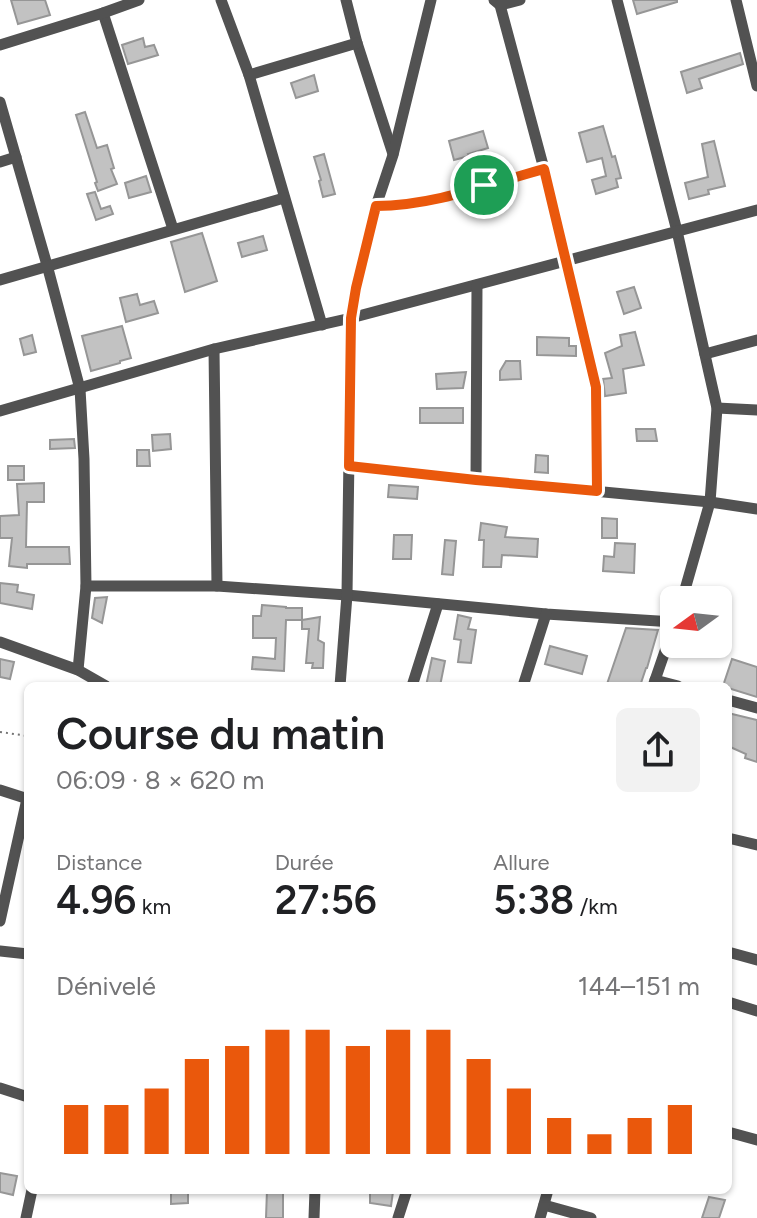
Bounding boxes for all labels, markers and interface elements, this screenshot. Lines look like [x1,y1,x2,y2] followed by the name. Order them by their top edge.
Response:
[450,151,518,219] pin
[462,163,506,207] icon: arrive
[660,586,732,658] north arrow
[660,586,732,658] map controls
[56,707,385,760] text: Course du matin
[616,708,700,792] button: share
[56,764,264,796] text: 06:09 · 8 × 620 m
[56,849,142,876] text: Distance
[275,849,334,876] text: Durée
[493,849,550,876] text: Allure
[56,876,136,924] text: 4.96
[275,876,377,924] text: 27:56
[493,876,574,924] text: 5:38
[136,893,171,920] text: km
[574,893,618,920] text: /km
[56,970,156,1002] text: Dénivelé
[578,970,700,1002] text: 144–151 m

